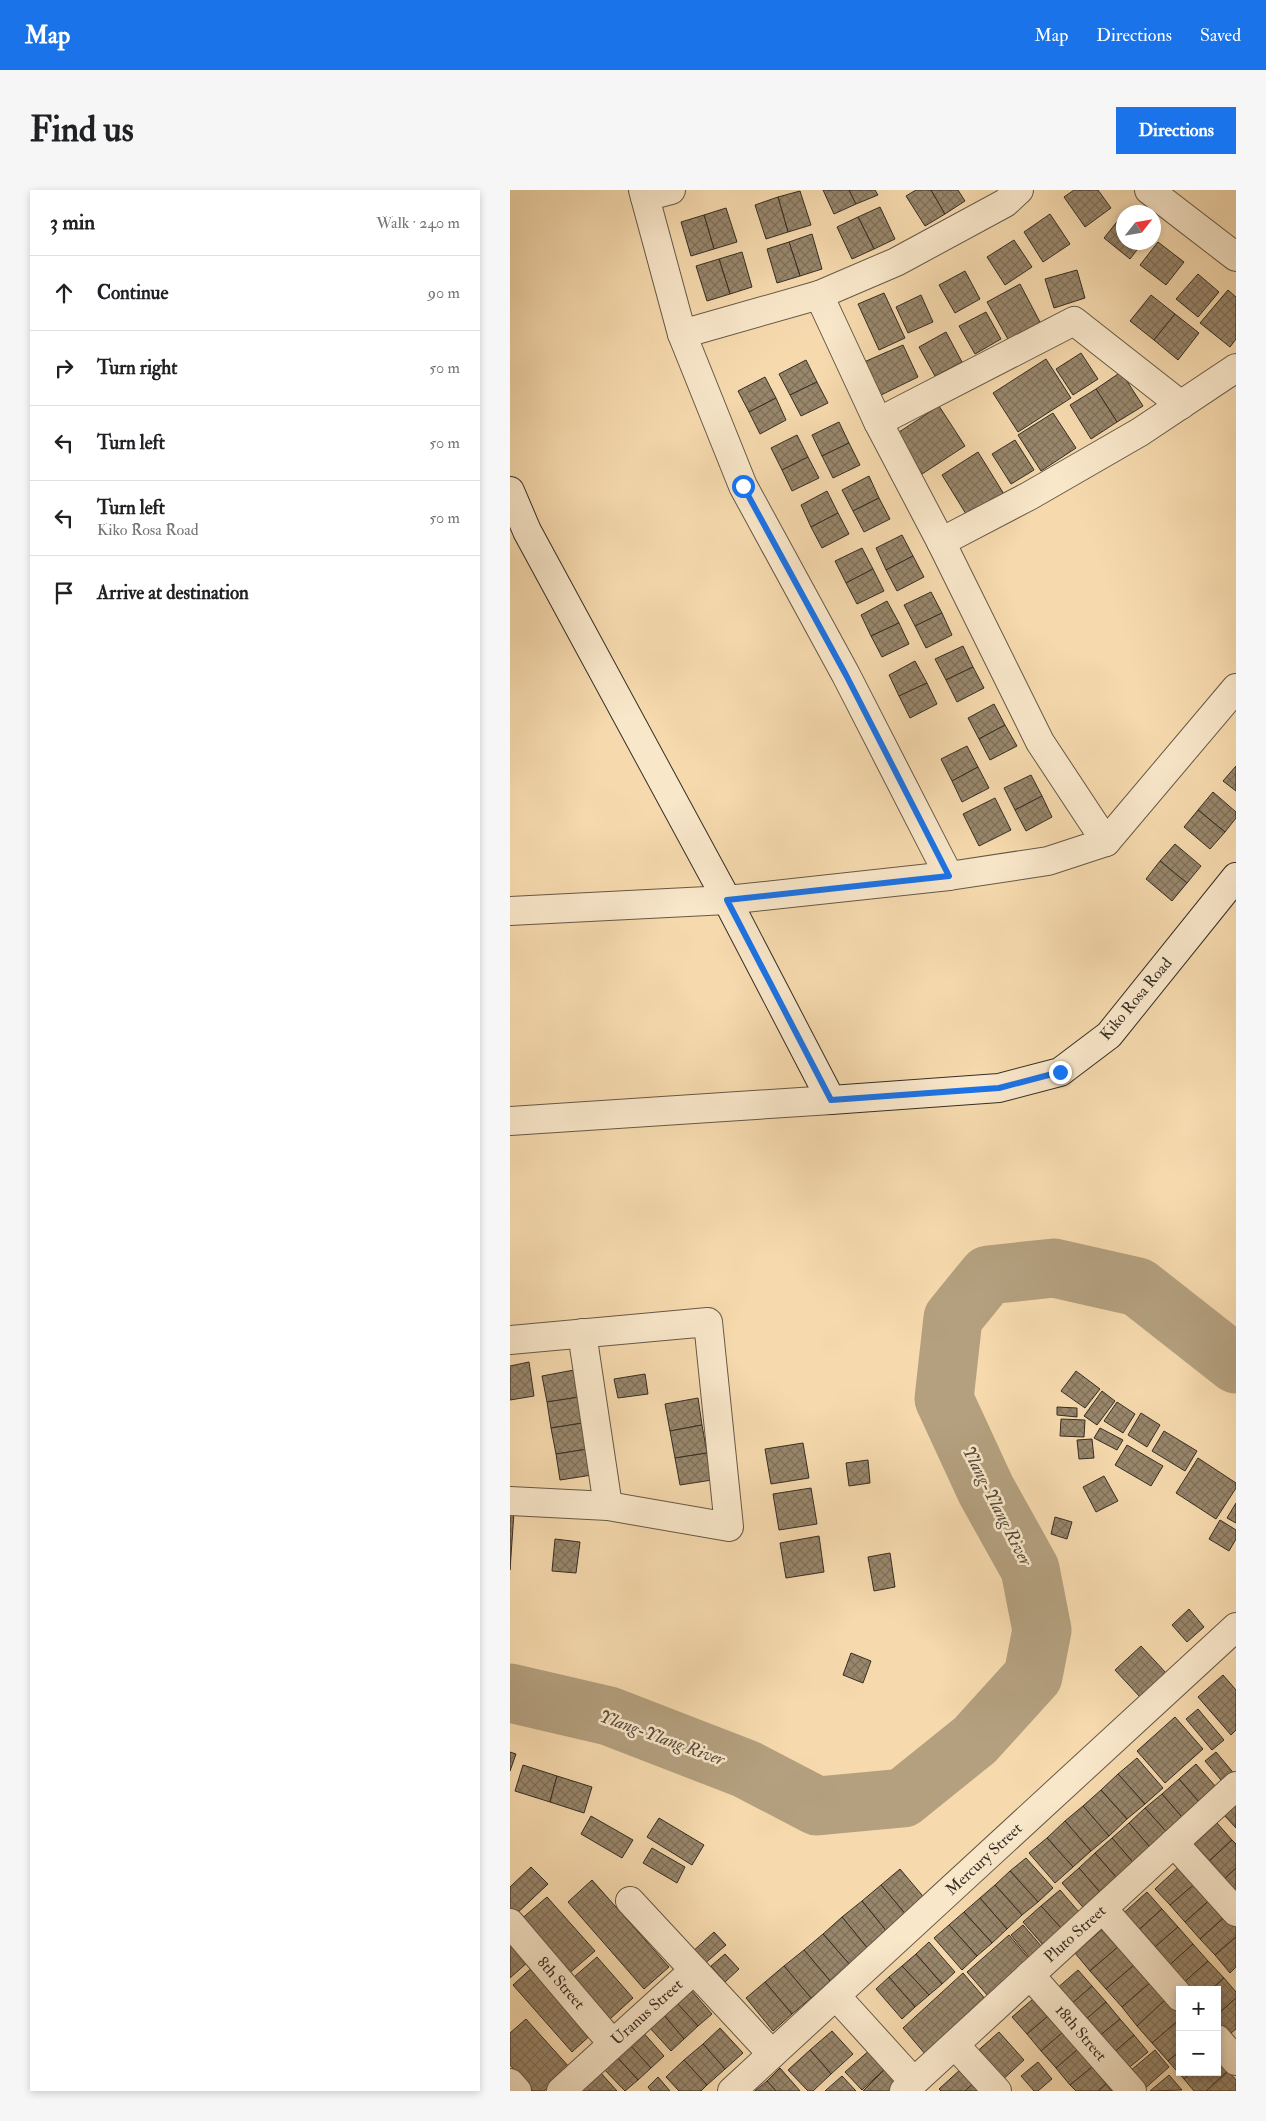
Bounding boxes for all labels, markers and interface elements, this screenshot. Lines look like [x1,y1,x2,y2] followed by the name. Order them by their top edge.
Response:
[25,20,70,51] text: Map
[1035,24,1068,47] text: Map
[1096,24,1172,47] text: Directions
[1200,24,1241,47] text: Saved
[1116,107,1236,154] button: Directions
[30,108,134,152] text: Find us
[1116,205,1161,250] north arrow
[50,209,95,236] text: 3 min
[376,213,460,233] text: Walk · 240 m
[50,279,78,307] icon: ahead
[97,281,168,305] text: Continue
[428,283,460,303] text: 90 m
[50,354,78,382] icon: right
[97,356,177,380] text: Turn right
[429,358,460,378] text: 50 m
[50,429,78,457] icon: left
[97,431,165,455] text: Turn left
[429,433,460,453] text: 50 m
[732,475,755,498] route start
[97,496,165,520] text: Turn left
[50,504,78,532] icon: left
[429,508,460,528] text: 50 m
[97,520,199,540] text: Kiko Rosa Road
[50,579,78,607] icon: arrive
[97,581,249,605] text: Arrive at destination
[1096,954,1176,1044] street label: Kiko Rosa Road
[1049,1061,1072,1084] route end
[957,1442,1038,1571] water label: Ylang-Ylang River
[596,1705,729,1772] water label: Ylang-Ylang River
[942,1818,1026,1900] street label: Mercury Street
[1040,1901,1110,1967] street label: Pluto Street
[533,1953,589,2013] street label: 8th Street
[607,1975,687,2049] street label: Uranus Street
[1176,1986,1221,2076] map controls
[1176,1986,1221,2031] button: +
[1051,2001,1111,2065] street label: 18th Street
[1176,2031,1221,2076] button: −

